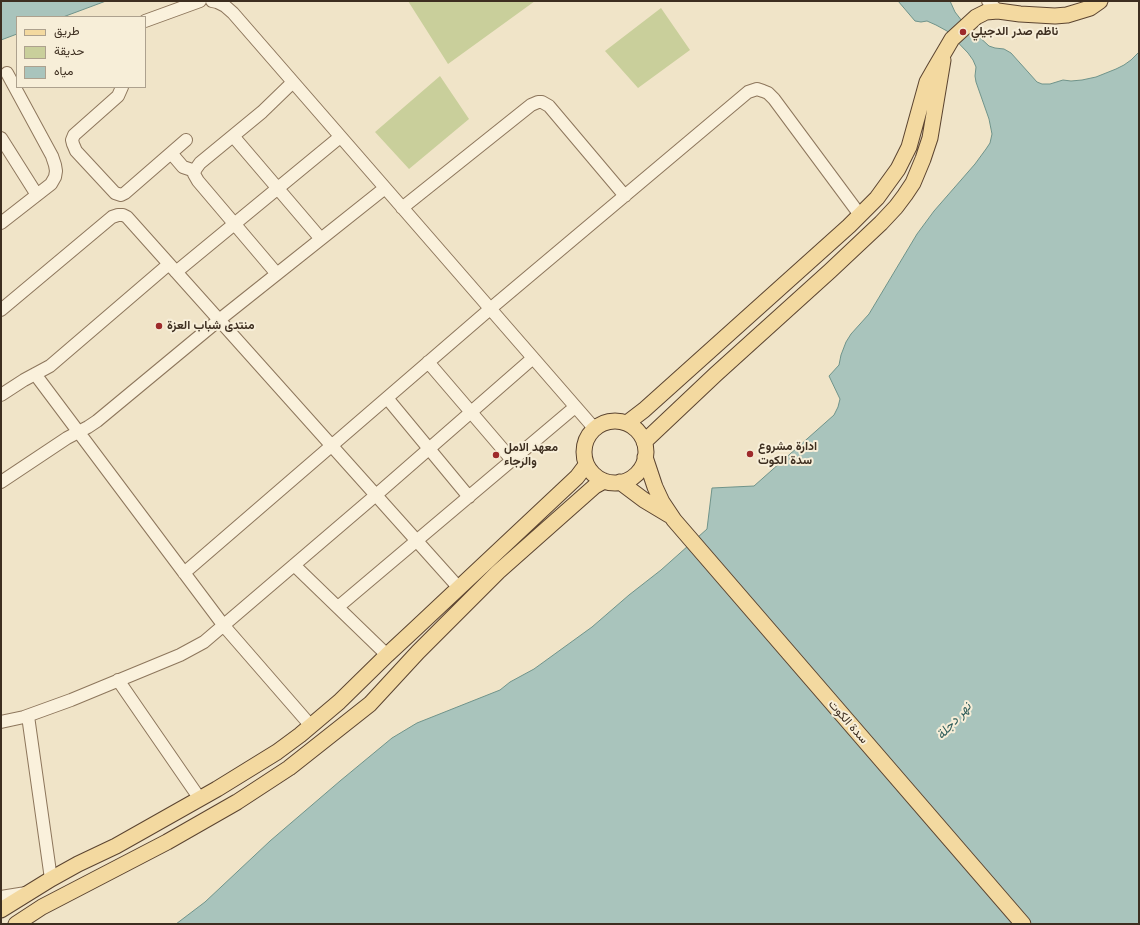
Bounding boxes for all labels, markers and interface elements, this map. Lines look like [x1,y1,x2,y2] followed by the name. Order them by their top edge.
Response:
[16,16,146,88] legend
[54,23,79,38] text: طريق
[971,25,1058,39] place label: ناظم صدر الدجيلي
[958,27,968,37] marker: ناظم صدر الدجيلي
[54,43,84,58] text: حديقة
[54,63,73,78] text: مياه
[167,319,254,333] place label: منتدى شباب العزة
[154,321,164,331] marker: منتدى شباب العزة
[758,440,817,468] place label: ادارة مشروع سدة الكوت
[504,441,558,469] place label: معهد الامل والرجاء
[745,449,755,459] marker: ادارة مشروع سدة الكوت
[491,450,501,460] marker: معهد الامل والرجاء
[825,697,871,747] street label: سدة الكوت
[933,699,975,743] water label: نهر دجلة

